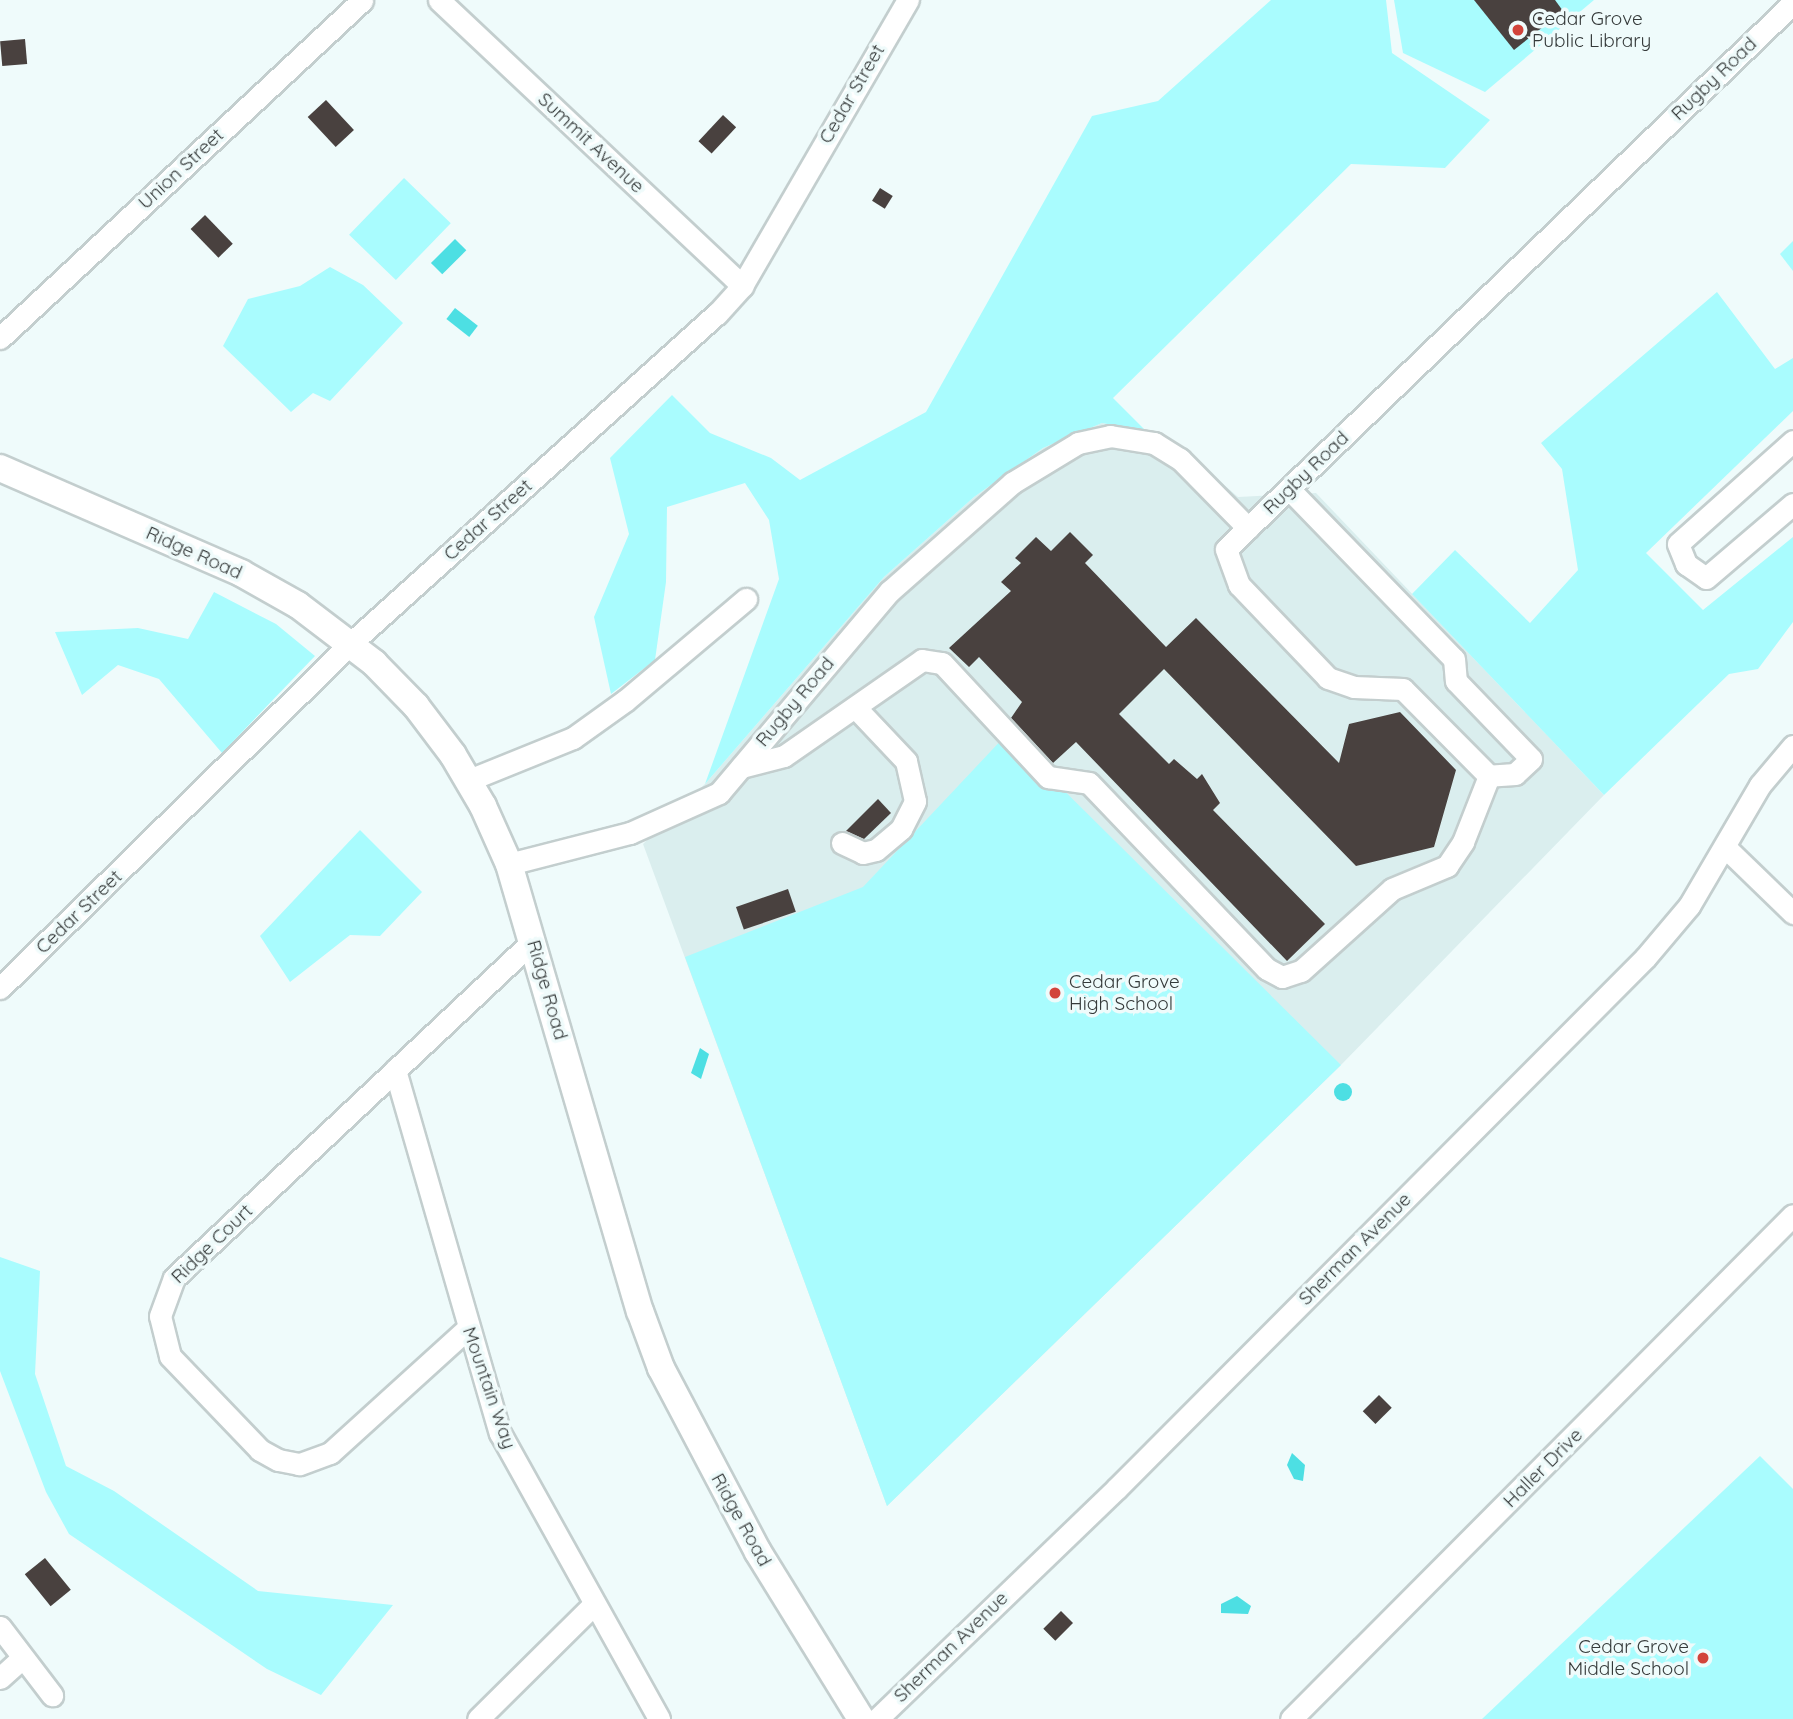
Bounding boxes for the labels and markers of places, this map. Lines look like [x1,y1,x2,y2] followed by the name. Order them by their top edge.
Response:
[1532,8,1651,52] place label: Cedar Grove Public Library
[1510,22,1526,38] marker: Cedar Grove Public Library
[1069,971,1180,1015] place label: Cedar Grove High School
[1047,985,1063,1001] marker: Cedar Grove High School
[1567,1636,1689,1680] place label: Cedar Grove Middle School
[1695,1650,1711,1666] marker: Cedar Grove Middle School

